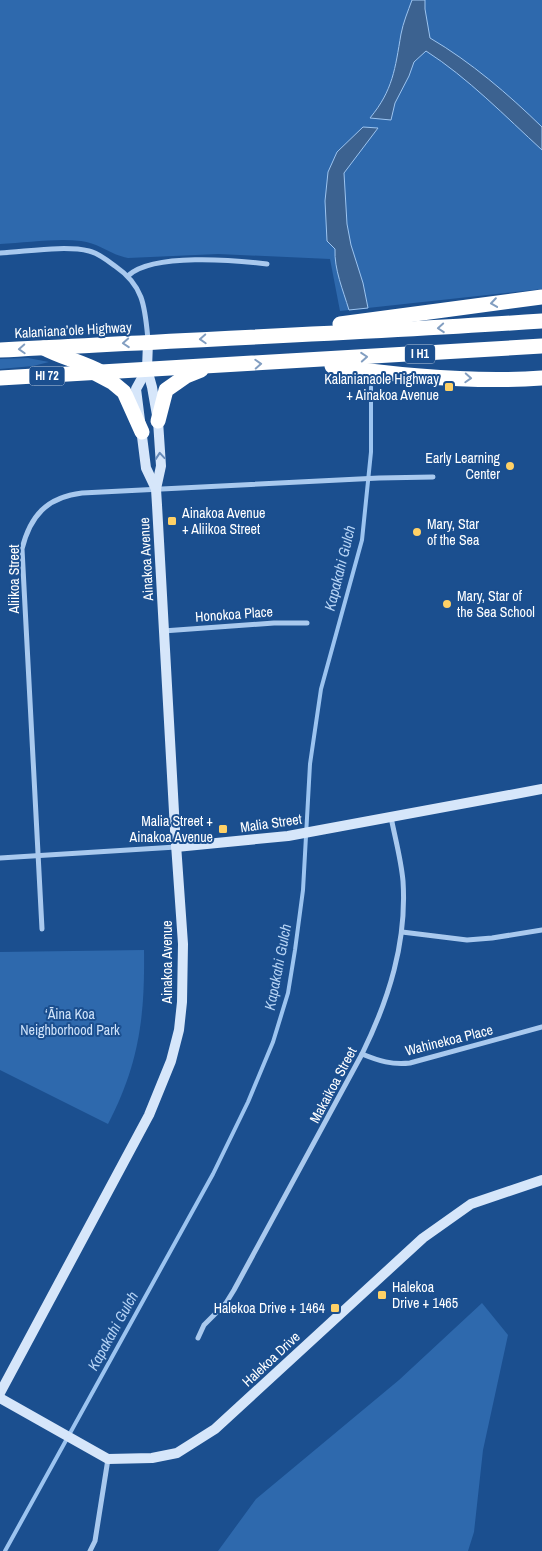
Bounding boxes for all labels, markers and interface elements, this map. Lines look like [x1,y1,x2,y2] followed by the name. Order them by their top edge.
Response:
[489,297,497,308] one-way arrow
[14,318,132,342] street label: Kalaniana’ole Highway
[437,322,445,333] one-way arrow
[199,334,207,344] one-way arrow
[121,338,129,349] one-way arrow
[17,344,25,355] one-way arrow
[405,344,435,364] road number: I H1
[361,352,369,363] one-way arrow
[254,358,262,369] one-way arrow
[30,366,64,386] road number: HI 72
[324,370,439,404] place label: Kalanianaole Highway + Ainakoa Avenue
[465,373,473,384] one-way arrow
[443,381,455,393] marker: Kalanianaole Highway + Ainakoa Avenue
[425,449,501,483] place label: Early Learning Center
[155,451,166,459] one-way arrow
[504,460,516,472] marker: Early Learning Center
[181,504,265,538] place label: Ainakoa Avenue + Aliikoa Street
[166,515,178,527] marker: Ainakoa Avenue + Aliikoa Street
[427,515,480,549] place label: Mary, Star of the Sea
[135,517,157,602] street label: Ainakoa Avenue
[319,523,360,613] water label: Kapakahi Gulch
[411,526,423,538] marker: Mary, Star of the Sea
[5,545,23,614] street label: Aliikoa Street
[457,587,535,621] place label: Mary, Star of the Sea School
[441,598,453,610] marker: Mary, Star of the Sea School
[195,602,273,626] street label: Honokoa Place
[239,810,303,836] street label: Malia Street
[129,812,213,846] place label: Malia Street + Ainakoa Avenue
[217,823,229,835] marker: Malia Street + Ainakoa Avenue
[158,920,176,1005] street label: Ainakoa Avenue
[259,922,296,1012] water label: Kapakahi Gulch
[20,1005,120,1039] park label: ‘Āina Koa Neighborhood Park
[403,1020,495,1060] street label: Wahinekoa Place
[305,1044,361,1126] street label: Makaikoa Street
[392,1278,458,1312] place label: Halekoa Drive + 1465
[82,1287,143,1374] water label: Kapakahi Gulch
[376,1289,388,1301] marker: Halekoa Drive + 1465
[214,1299,326,1317] place label: Halekoa Drive + 1464
[329,1302,341,1314] marker: Halekoa Drive + 1464
[238,1328,304,1390] street label: Halekoa Drive

